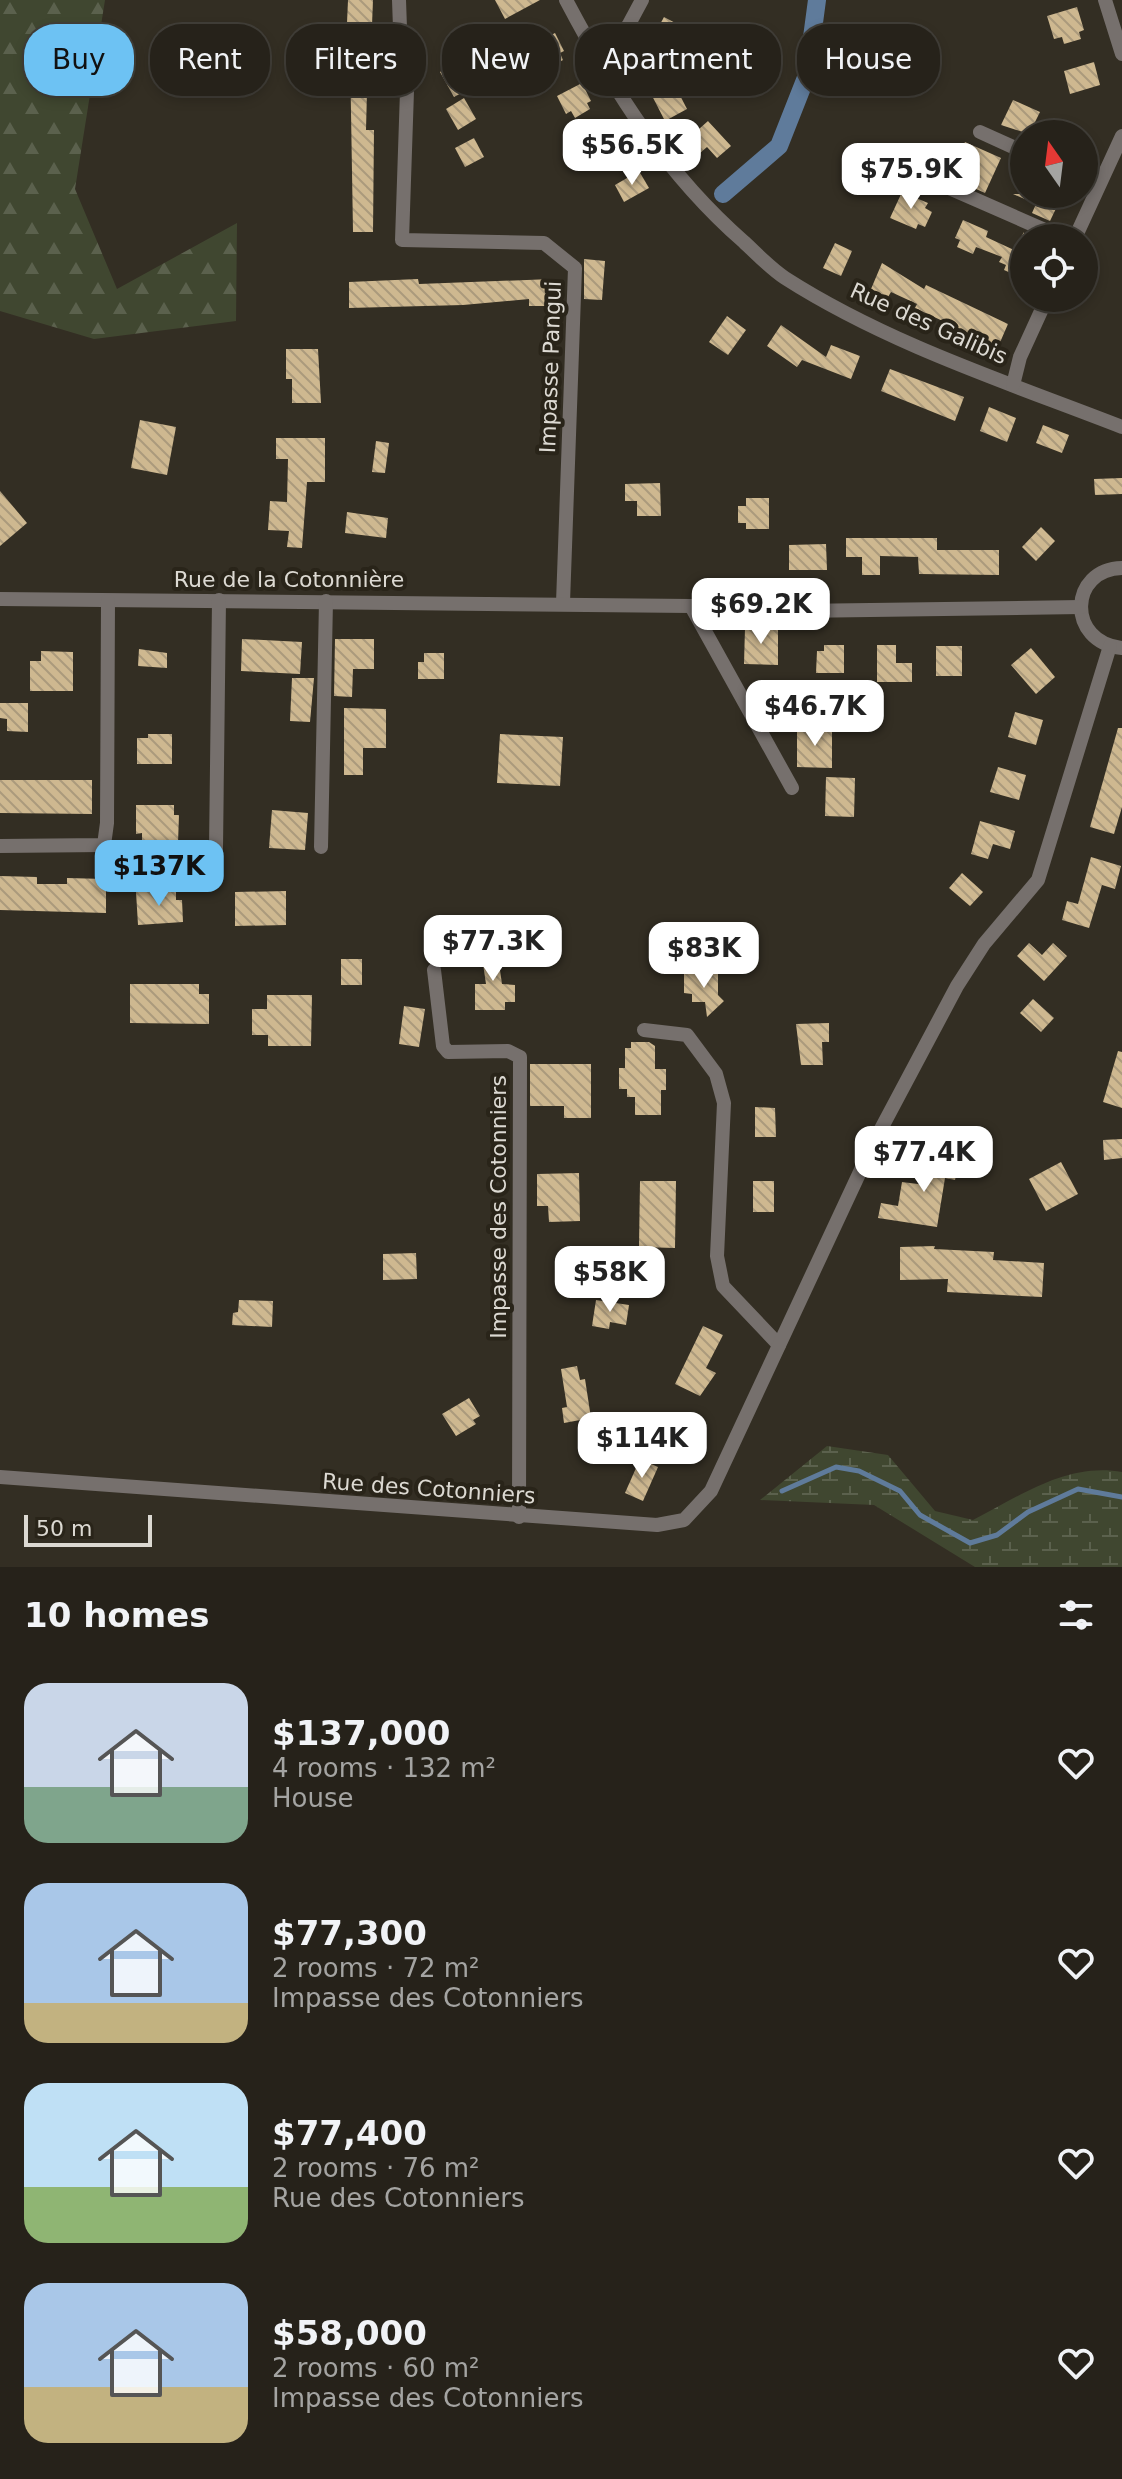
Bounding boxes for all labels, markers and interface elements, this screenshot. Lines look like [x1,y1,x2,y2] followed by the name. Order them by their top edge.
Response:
[24,24,134,96] chip: Buy
[150,24,270,96] chip: Rent
[286,24,426,96] chip: Filters
[442,24,559,96] chip: New
[575,24,781,96] chip: Apartment
[797,24,940,96] chip: House
[567,119,697,187] pin: $56.5K
[1010,120,1098,208] north arrow
[1010,120,1098,312] map controls
[581,130,683,160] text: $56.5K
[846,143,976,211] pin: $75.9K
[860,154,962,184] text: $75.9K
[1010,224,1098,312] button: locate
[847,278,1011,369] street label: Rue des Galibis
[535,280,566,454] street label: Impasse Pangui
[174,567,404,592] street label: Rue de la Cotonnière
[696,578,826,646] pin: $69.2K
[710,589,812,619] text: $69.2K
[750,680,880,748] pin: $46.7K
[764,691,866,721] text: $46.7K
[103,840,215,908] pin: $137K
[113,851,205,881] text: $137K
[428,915,558,983] pin: $77.3K
[657,922,751,990] pin: $83K
[442,926,544,956] text: $77.3K
[667,933,741,963] text: $83K
[486,1075,511,1339] street label: Impasse des Cotonniers
[859,1126,989,1194] pin: $77.4K
[873,1137,975,1167] text: $77.4K
[563,1246,657,1314] pin: $58K
[573,1257,647,1287] text: $58K
[586,1412,698,1480] pin: $114K
[596,1423,688,1453] text: $114K
[322,1469,536,1508] street label: Rue des Cotonniers
[24,1511,152,1547] scale bar
[36,1516,92,1541] text: 50 m
[1054,1593,1098,1637] icon: filters
[24,1595,209,1635] text: 10 homes
[272,1713,451,1753] text: $137,000
[88,1715,184,1811] icon: home
[1054,1741,1098,1785] icon: heart
[272,1753,496,1783] text: 4 rooms · 132 m²
[272,1783,353,1813] text: House
[272,1913,427,1953] text: $77,300
[88,1915,184,2011] icon: home
[1054,1941,1098,1985] icon: heart
[272,1953,480,1983] text: 2 rooms · 72 m²
[272,1983,584,2013] text: Impasse des Cotonniers
[272,2113,427,2153] text: $77,400
[88,2115,184,2211] icon: home
[1054,2141,1098,2185] icon: heart
[272,2153,480,2183] text: 2 rooms · 76 m²
[272,2183,525,2213] text: Rue des Cotonniers
[272,2313,427,2353] text: $58,000
[88,2315,184,2411] icon: home
[1054,2341,1098,2385] icon: heart
[272,2353,480,2383] text: 2 rooms · 60 m²
[272,2383,584,2413] text: Impasse des Cotonniers

